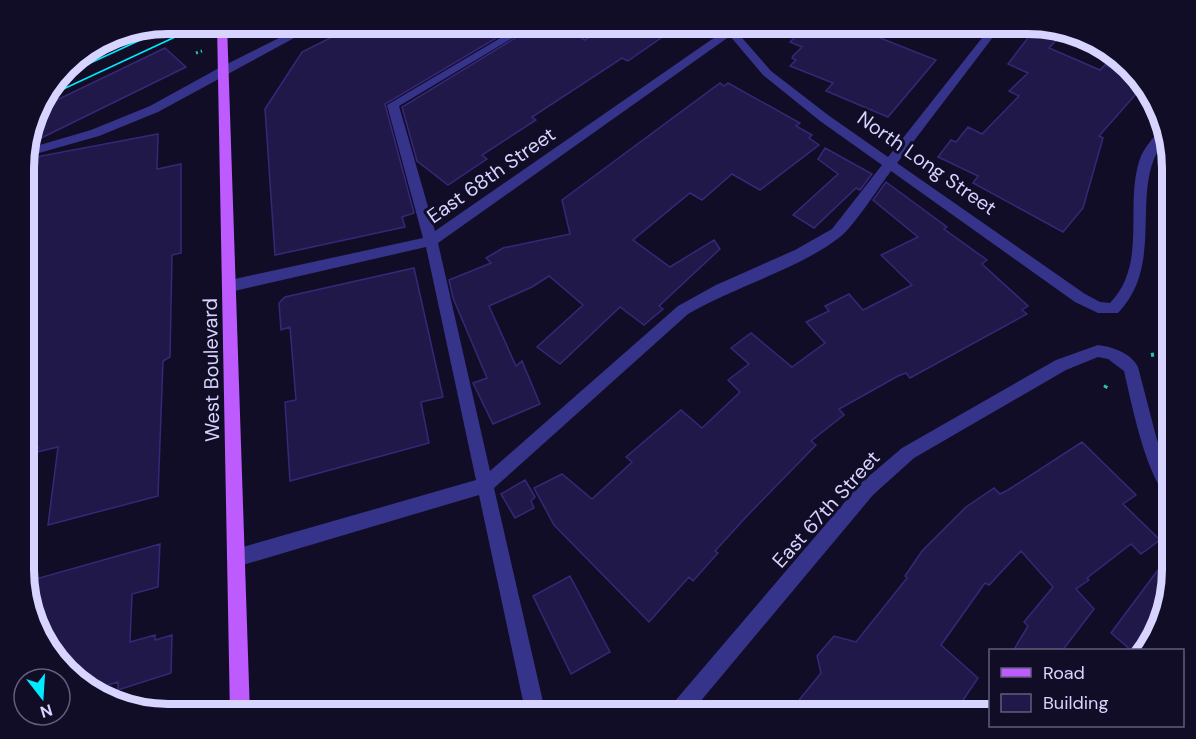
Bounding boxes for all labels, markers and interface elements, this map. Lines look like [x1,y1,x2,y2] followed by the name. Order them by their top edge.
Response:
[852,105,1002,221] street label: North Long Street
[422,121,560,229] street label: East 68th Street
[197,298,225,442] street label: West Boulevard
[766,445,886,573] street label: East 67th Street
[989,649,1184,727] legend
[1043,661,1085,685] text: Road
[12,667,72,727] north arrow
[1043,691,1108,715] text: Building
[38,699,55,723] text: N

